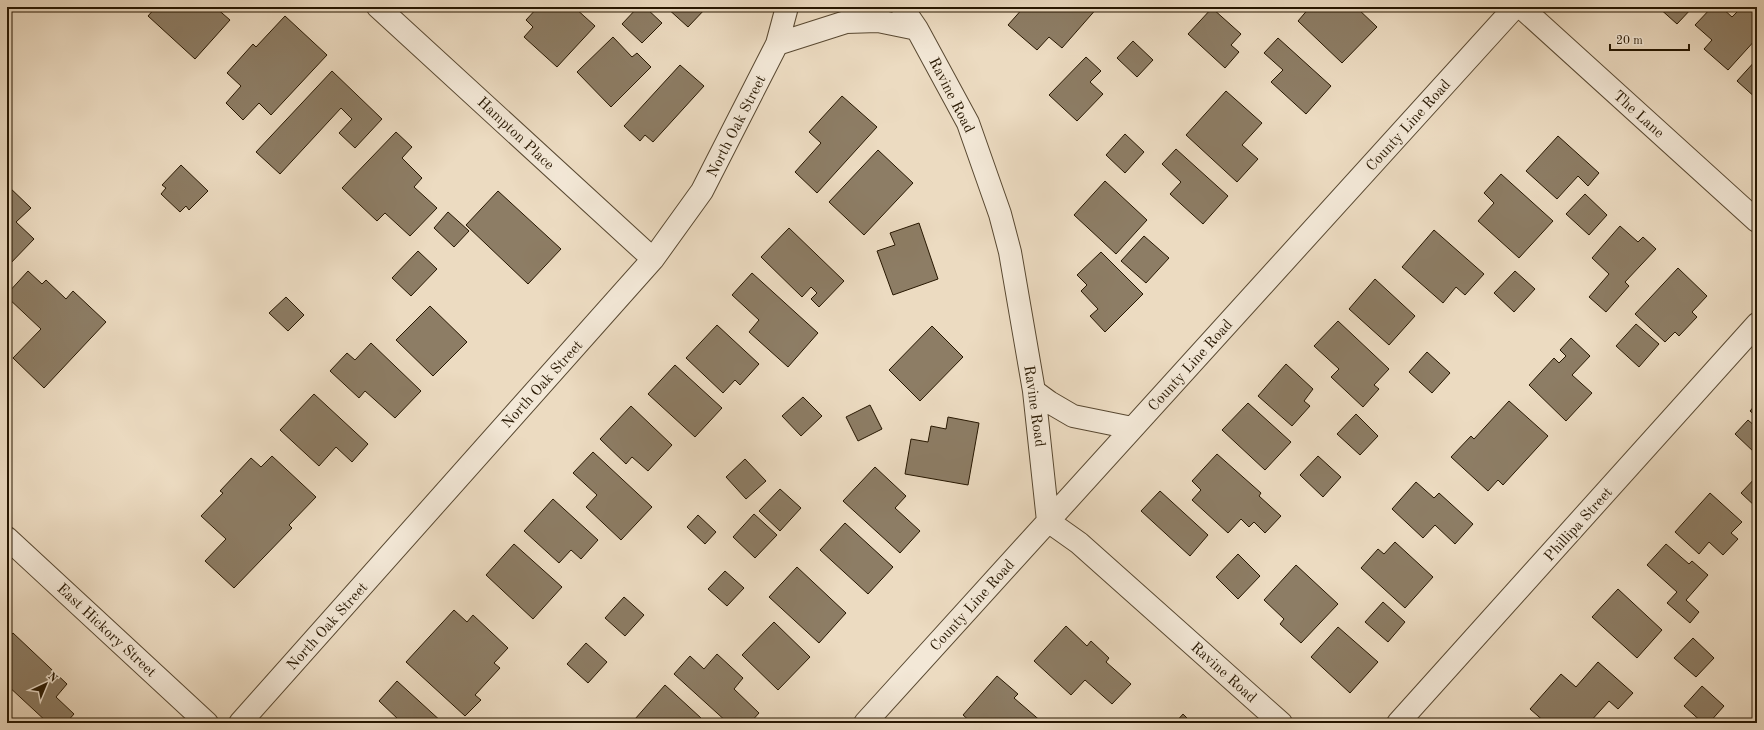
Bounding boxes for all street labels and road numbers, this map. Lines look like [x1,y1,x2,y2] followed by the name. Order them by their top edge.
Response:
[925,56,976,136] street label: Ravine Road
[705,73,770,180] street label: North Oak Street
[1364,77,1454,175] street label: County Line Road
[1610,89,1666,142] street label: The Lane
[474,95,556,173] street label: Hampton Place
[1146,317,1236,415] street label: County Line Road
[500,338,586,432] street label: North Oak Street
[1020,364,1047,448] street label: Ravine Road
[1542,485,1616,565] street label: Phillipa Street
[928,557,1018,655] street label: County Line Road
[285,580,371,674] street label: North Oak Street
[54,581,158,681] street label: East Hickory Street
[1187,640,1259,706] street label: Ravine Road

